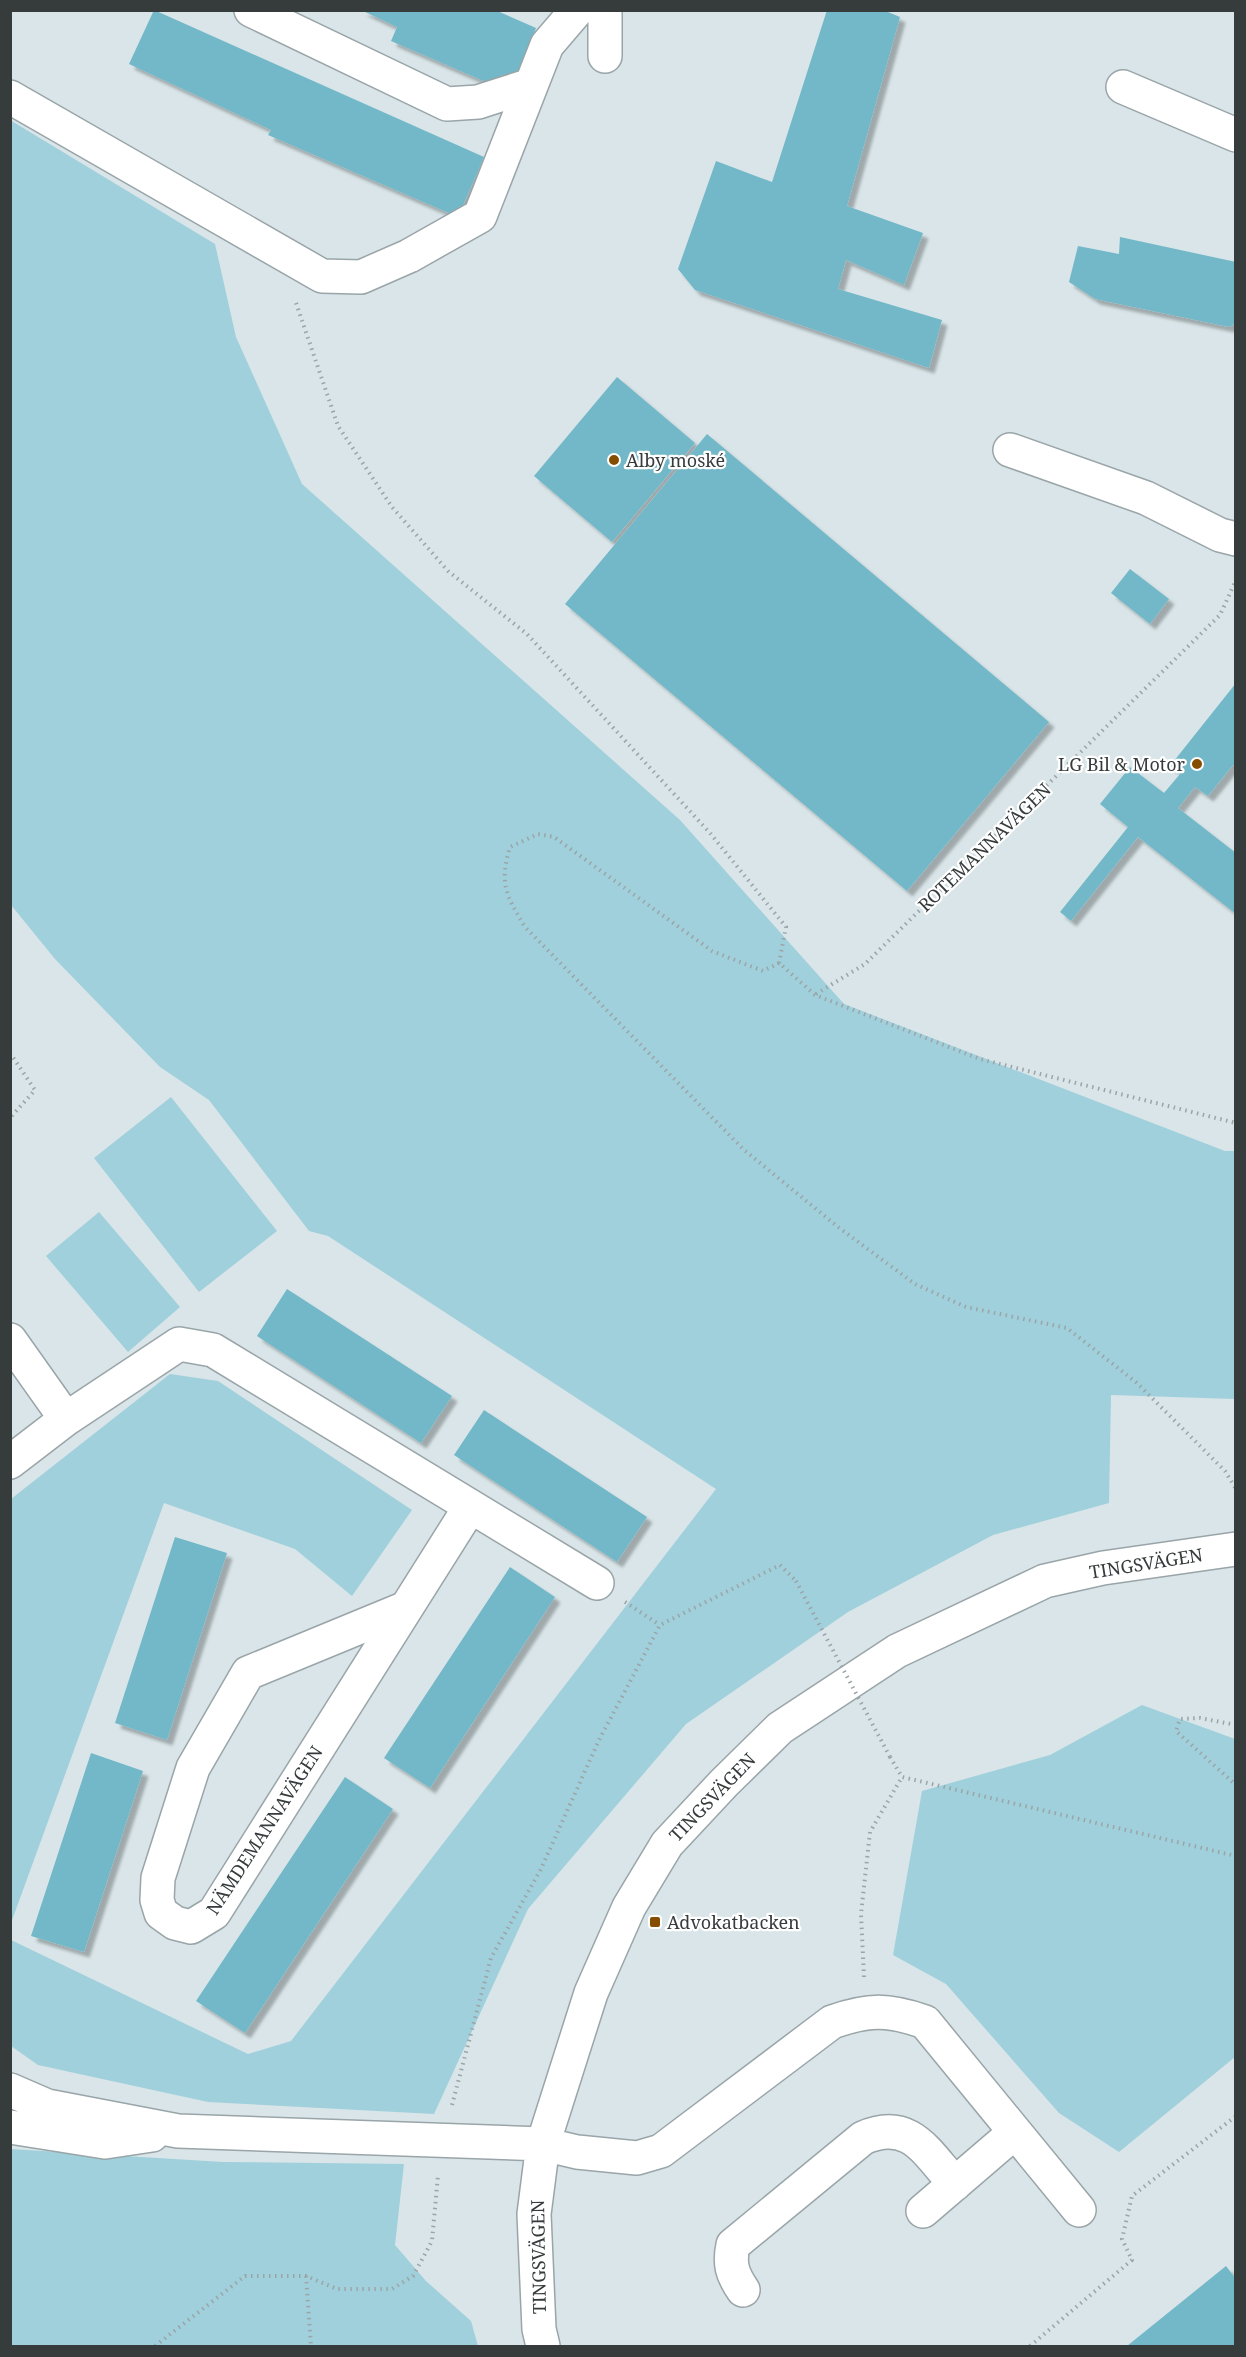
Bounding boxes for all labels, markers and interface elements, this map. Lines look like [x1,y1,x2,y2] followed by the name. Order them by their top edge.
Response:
[626,448,725,472] place label: Alby moské
[607,453,621,467] marker: Alby moské
[1058,752,1186,776] place label: LG Bil & Motor
[1190,757,1204,771] marker: LG Bil & Motor
[912,777,1056,917] street label: ROTEMANNAVÄGEN
[1088,1542,1205,1584] street label: TINGSVÄGEN
[200,1741,328,1919] street label: NÄMDEMANNAVÄGEN
[664,1747,761,1847] street label: TINGSVÄGEN
[667,1910,800,1934] place label: Advokatbacken
[648,1915,662,1929] marker: Advokatbacken
[525,2199,551,2314] street label: TINGSVÄGEN

